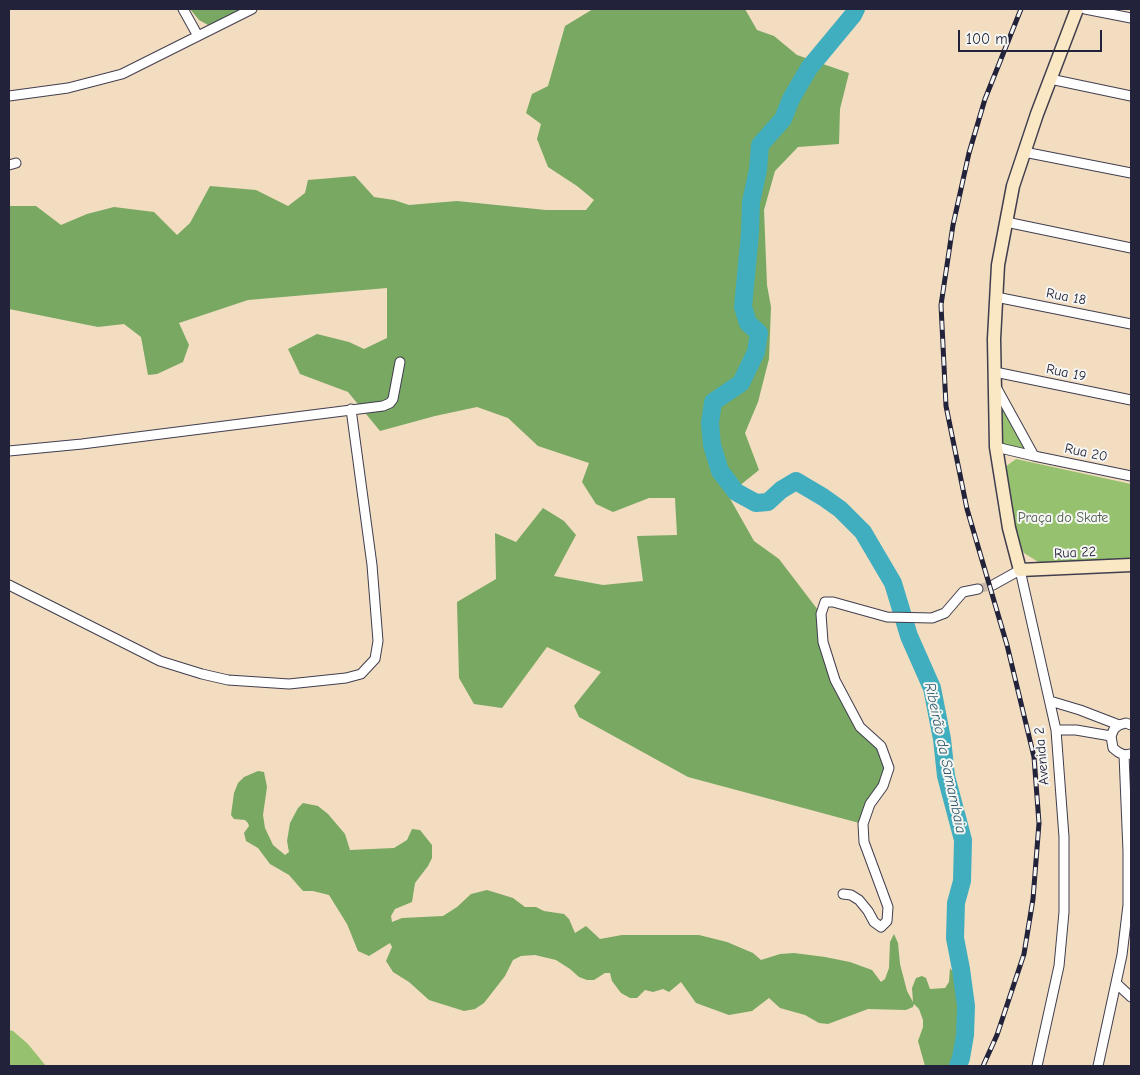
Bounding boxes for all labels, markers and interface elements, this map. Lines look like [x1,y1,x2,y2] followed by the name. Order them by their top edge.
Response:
[960,20,1104,52] scale bar
[966,30,1008,48] text: 100 m
[1045,285,1087,309] street label: Rua 18
[1045,361,1087,385] street label: Rua 19
[1063,440,1109,466] street label: Rua 20
[1018,510,1108,526] park label: Praça do Skate
[1054,544,1096,562] street label: Rua 22
[920,681,970,835] water label: Ribeirão da Samambaia
[1031,726,1053,786] street label: Avenida 2

